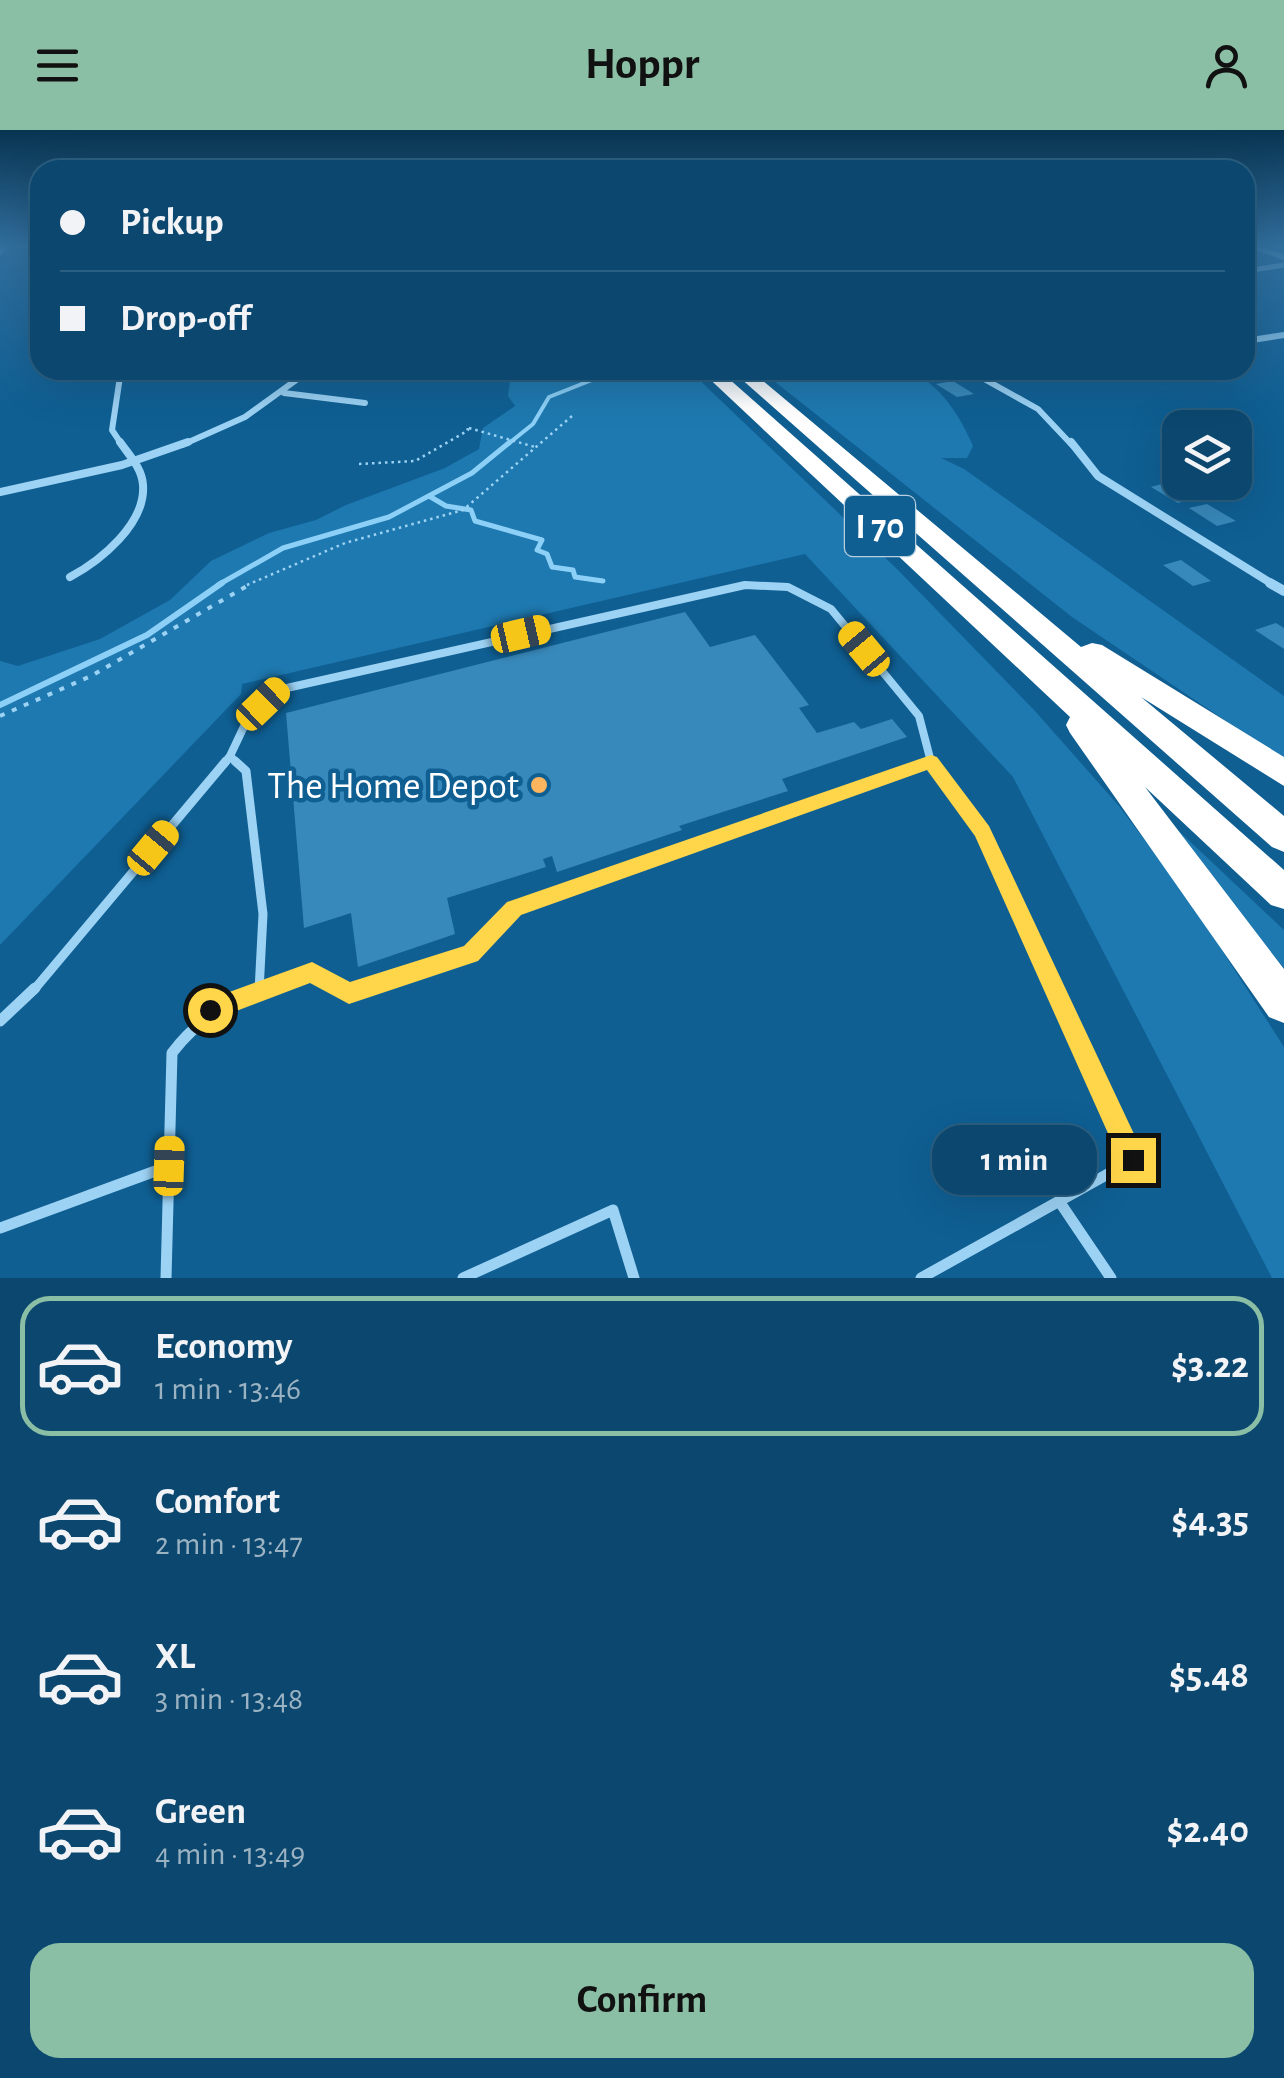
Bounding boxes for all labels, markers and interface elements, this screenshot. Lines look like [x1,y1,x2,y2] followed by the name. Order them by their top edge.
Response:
[30,38,85,93] icon: menu
[1199,38,1254,93] icon: person
[585,42,699,87] text: Hoppr
[120,204,224,242] text: Pickup
[120,300,251,338] text: Drop-off
[1162,410,1252,500] map controls
[1162,410,1252,500] button: layers
[845,496,915,556] road number: I 70
[488,613,554,655] car
[833,616,895,682] car
[231,672,295,736] car
[267,768,519,806] place label: The Home Depot
[528,774,550,796] marker: The Home Depot
[122,815,184,881] car
[188,988,233,1033] route start
[933,1125,1098,1195] callout: 1 min
[153,1135,185,1197] car
[1111,1138,1156,1183] route end
[981,1144,1048,1176] text: 1 min
[35,1321,125,1411] icon: car
[155,1328,293,1366] text: Economy
[1171,1347,1249,1385] text: $3.22
[155,1373,301,1405] text: 1 min · 13:46
[35,1476,125,1566] icon: car
[155,1483,280,1521] text: Comfort
[1171,1502,1249,1540] text: $4.35
[155,1528,303,1560] text: 2 min · 13:47
[35,1631,125,1721] icon: car
[155,1638,195,1676] text: XL
[1169,1657,1249,1695] text: $5.48
[155,1683,303,1715] text: 3 min · 13:48
[35,1786,125,1876] icon: car
[155,1793,246,1831] text: Green
[1166,1812,1249,1850] text: $2.40
[155,1838,305,1870] text: 4 min · 13:49
[30,1943,1254,2058] button: Confirm

